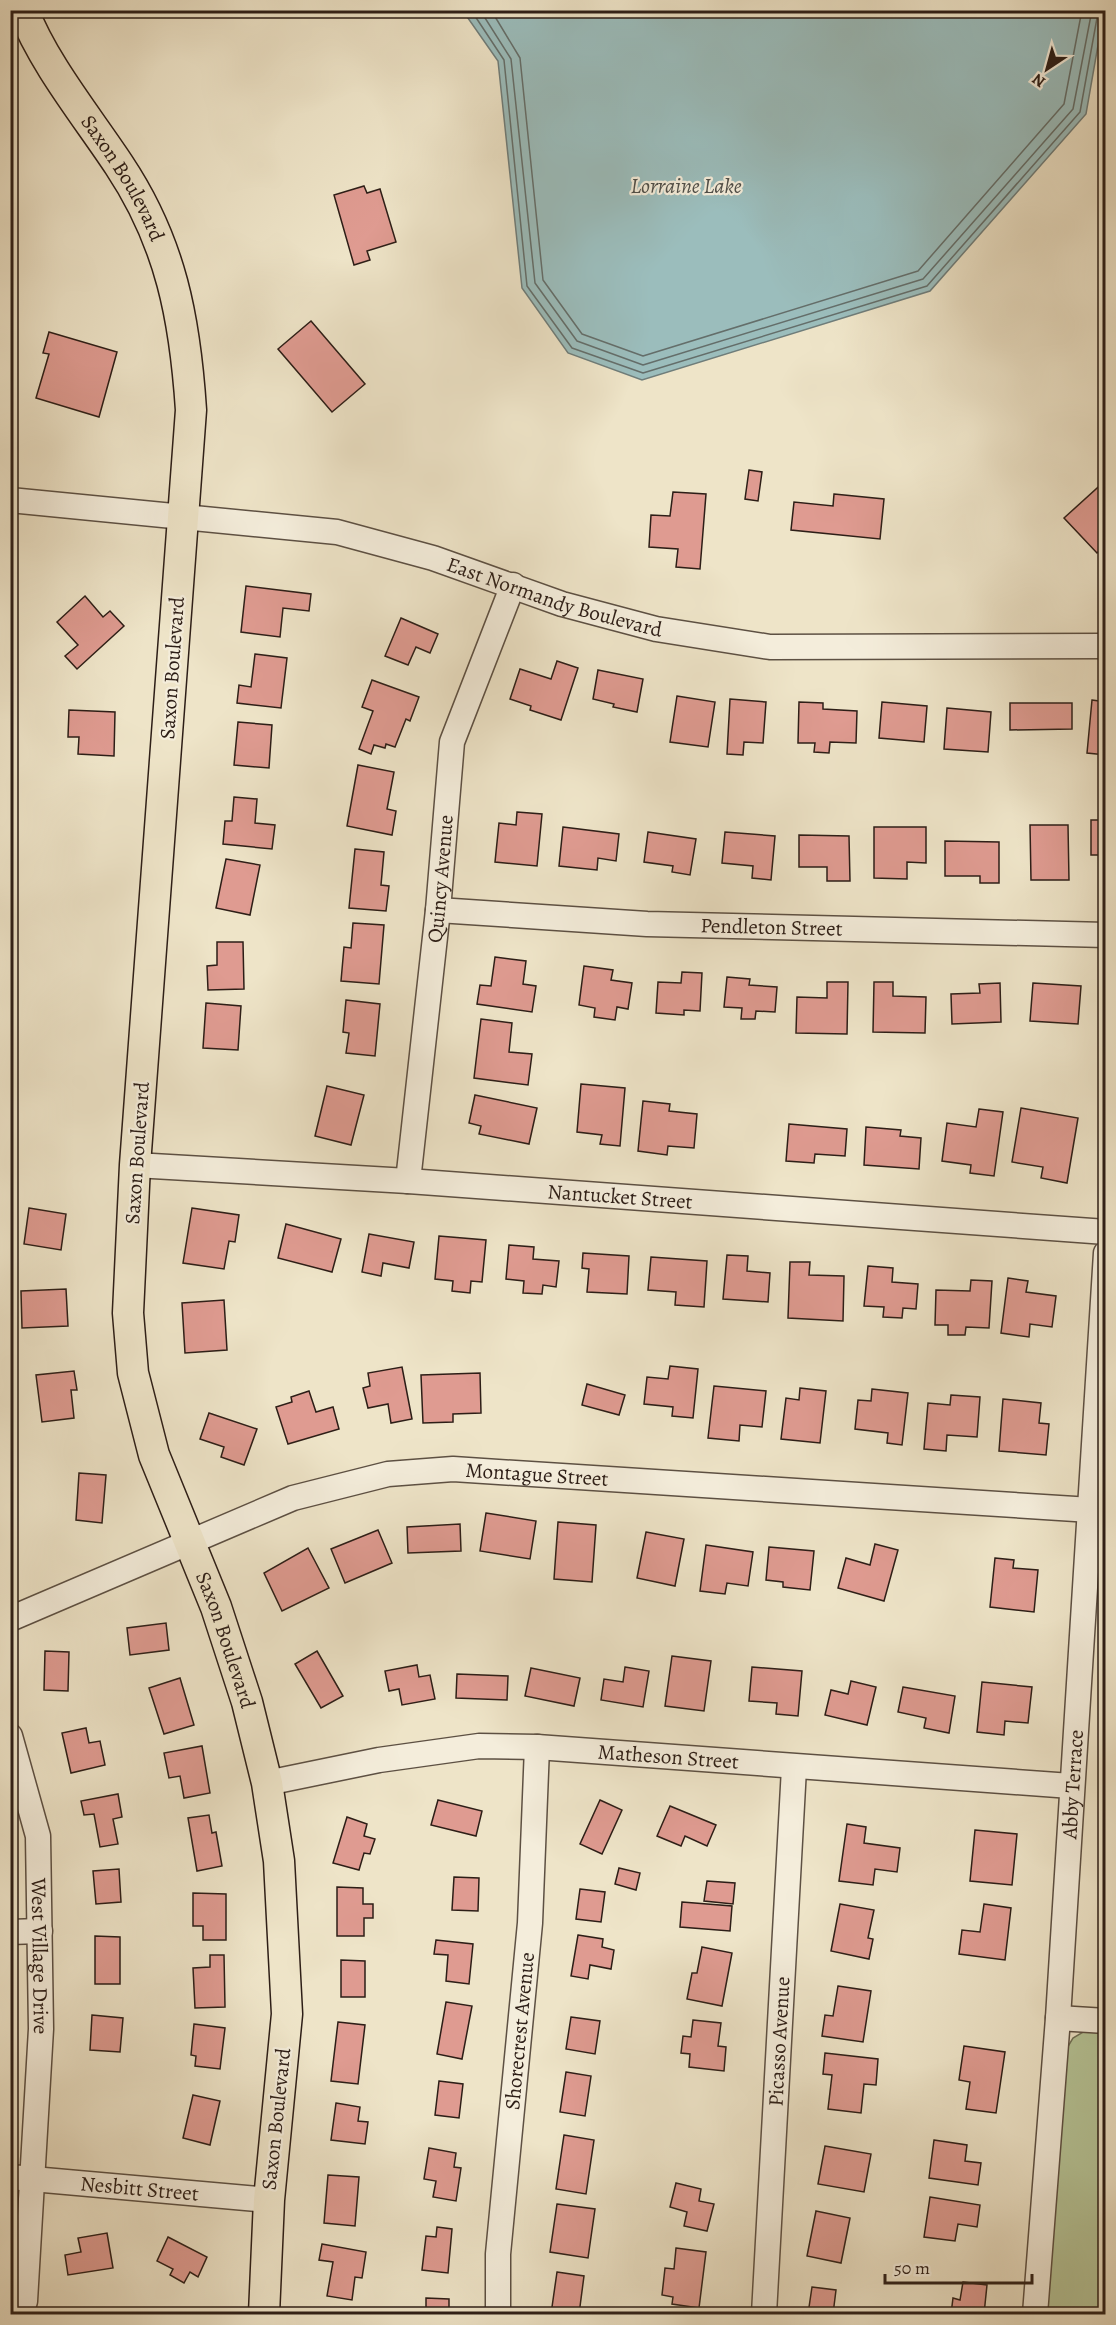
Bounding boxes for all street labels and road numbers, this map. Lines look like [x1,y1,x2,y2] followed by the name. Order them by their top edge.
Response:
[74,109,172,246] street label: Saxon Boulevard
[443,550,665,644] street label: East Normandy Boulevard
[153,595,191,740] street label: Saxon Boulevard
[420,814,460,944] street label: Quincy Avenue
[700,911,843,943] street label: Pendleton Street
[118,1080,156,1225] street label: Saxon Boulevard
[546,1177,694,1216] street label: Nantucket Street
[464,1456,609,1493] street label: Montague Street
[189,1567,262,1712] street label: Saxon Boulevard
[1055,1729,1090,1841] street label: Abby Terrace
[597,1737,740,1776] street label: Matheson Street
[25,1877,55,2035] street label: West Village Drive
[498,1951,541,2111] street label: Shorecrest Avenue
[761,1976,797,2107] street label: Picasso Avenue
[255,2046,297,2191] street label: Saxon Boulevard
[79,2169,200,2208] street label: Nesbitt Street

